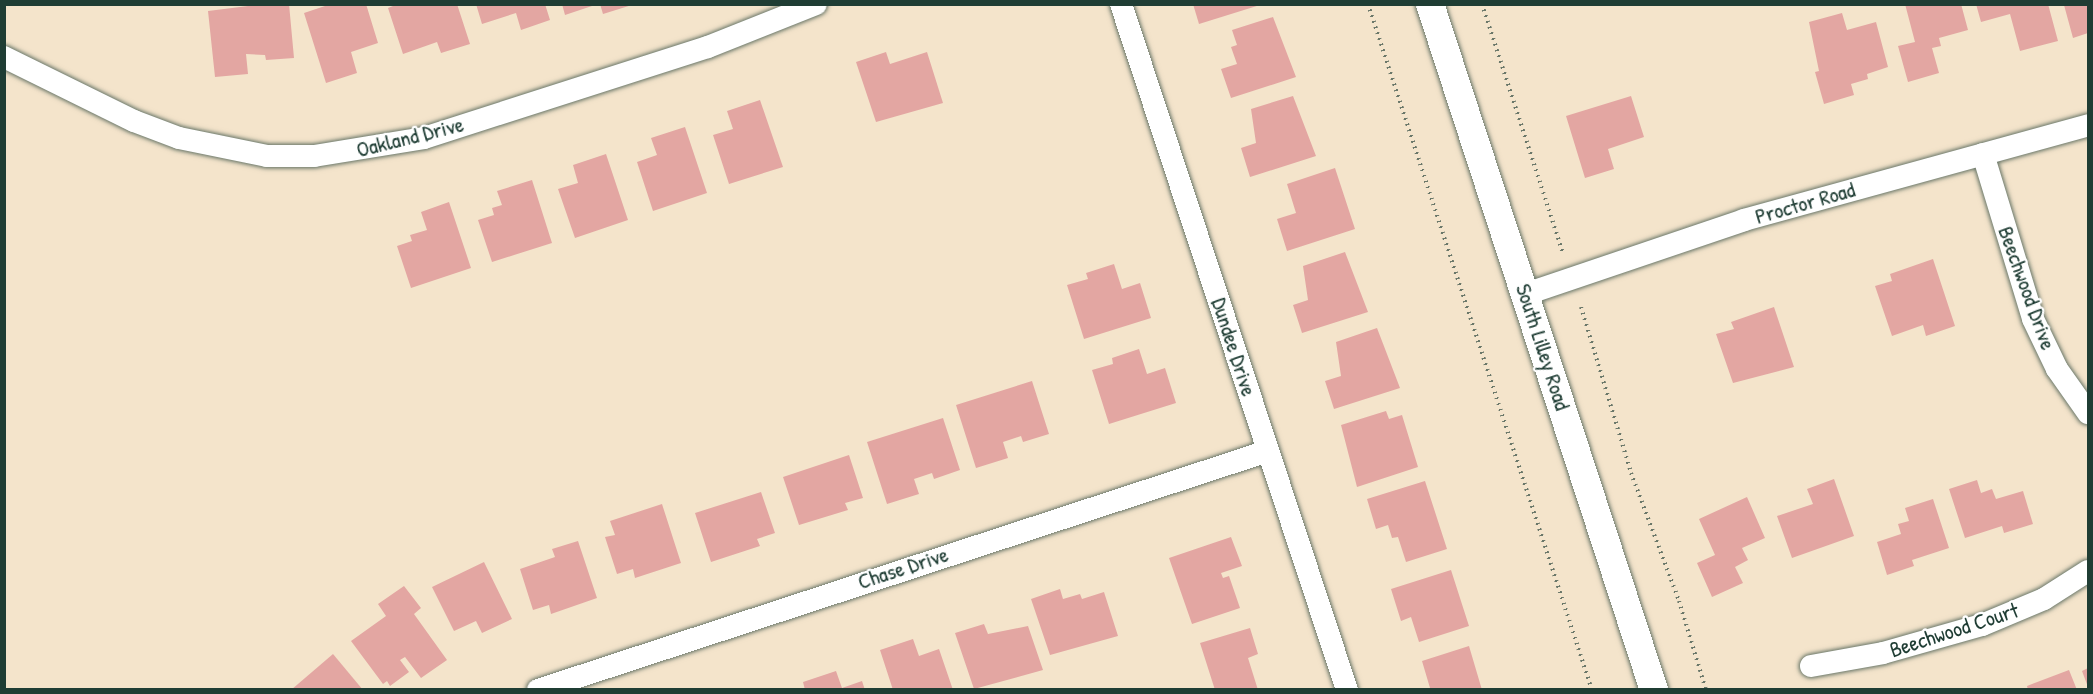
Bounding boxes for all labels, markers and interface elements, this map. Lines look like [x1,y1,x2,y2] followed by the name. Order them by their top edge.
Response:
[354,111,466,163] street label: Oakland Drive
[1752,176,1858,230] street label: Proctor Road
[1992,223,2062,353] street label: Beechwood Drive
[1510,280,1576,414] street label: South Lilley Road
[1206,295,1262,399] street label: Dundee Drive
[854,541,952,595] street label: Chase Drive
[1886,597,2022,663] street label: Beechwood Court

